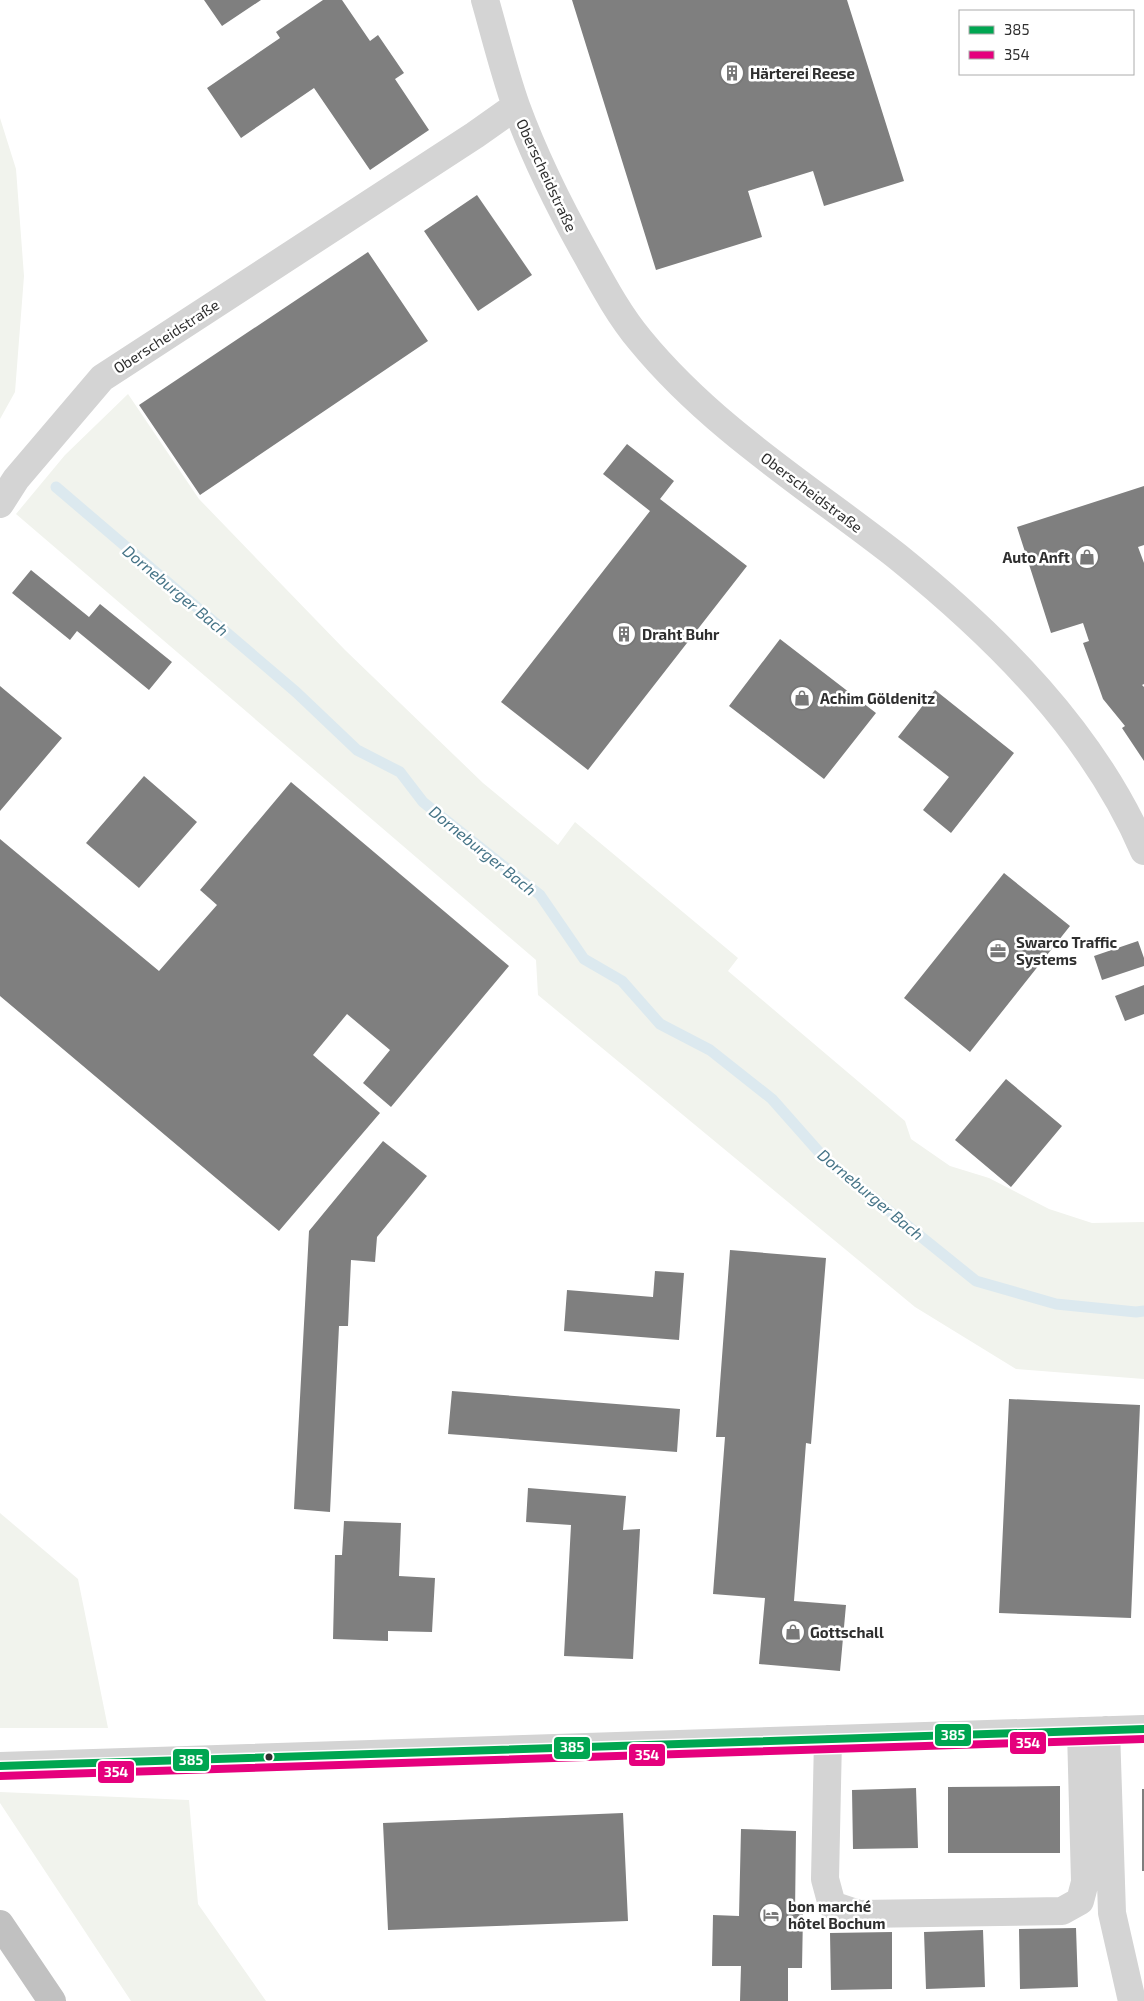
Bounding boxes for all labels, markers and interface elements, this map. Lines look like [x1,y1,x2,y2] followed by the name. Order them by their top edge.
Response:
[959,10,1134,75] legend
[1004,20,1030,38] text: 385
[1004,45,1030,63] text: 354
[719,60,745,86] building icon: Härterei Reese
[750,64,855,82] place label: Härterei Reese
[513,116,581,234] street label: Oberscheidstraße
[110,295,222,377] street label: Oberscheidstraße
[758,448,866,536] street label: Oberscheidstraße
[119,540,233,640] water label: Dorneburger Bach
[1074,544,1100,570] shop icon: Auto Anft
[1002,548,1070,566] place label: Auto Anft
[611,621,637,647] building icon: Draht Buhr
[642,625,720,643] place label: Draht Buhr
[789,685,815,711] shop icon: Achim Göldenitz
[820,689,935,707] place label: Achim Göldenitz
[426,801,540,899] water label: Dorneburger Bach
[1016,933,1118,969] place label: Swarco Traffic Systems
[985,938,1011,964] office icon: Swarco Traffic Systems
[814,1144,928,1244] water label: Dorneburger Bach
[780,1619,806,1645] shop icon: Gottschall
[810,1623,884,1641] place label: Gottschall
[934,1723,972,1747] line badge: 385
[941,1726,965,1743] text: 385
[1009,1731,1047,1755] line badge: 354
[1016,1734,1040,1751] text: 354
[553,1736,591,1760] line badge: 385
[560,1738,584,1755] text: 385
[628,1743,666,1767] line badge: 354
[635,1746,659,1763] text: 354
[172,1748,210,1772] line badge: 385
[179,1751,203,1768] text: 385
[264,1752,274,1762] unlabelled marker
[97,1760,135,1784] line badge: 354
[104,1763,128,1780] text: 354
[788,1897,885,1932] place label: bon marché hôtel Bochum
[758,1902,784,1928] hotel icon: bon marché hôtel Bochum

